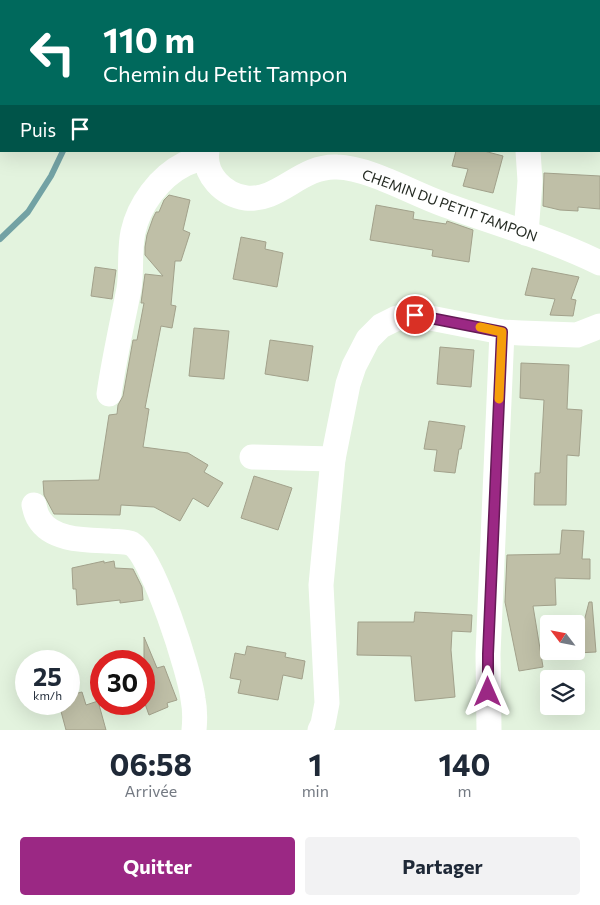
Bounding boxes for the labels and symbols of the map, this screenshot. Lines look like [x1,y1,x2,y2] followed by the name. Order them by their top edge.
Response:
[360,165,540,245] street label: CHEMIN DU PETIT TAMPON
[394,294,436,336] pin
[540,615,585,660] north arrow
[90,650,155,715] speed limit sign: 30
[461,665,513,717] position arrow

